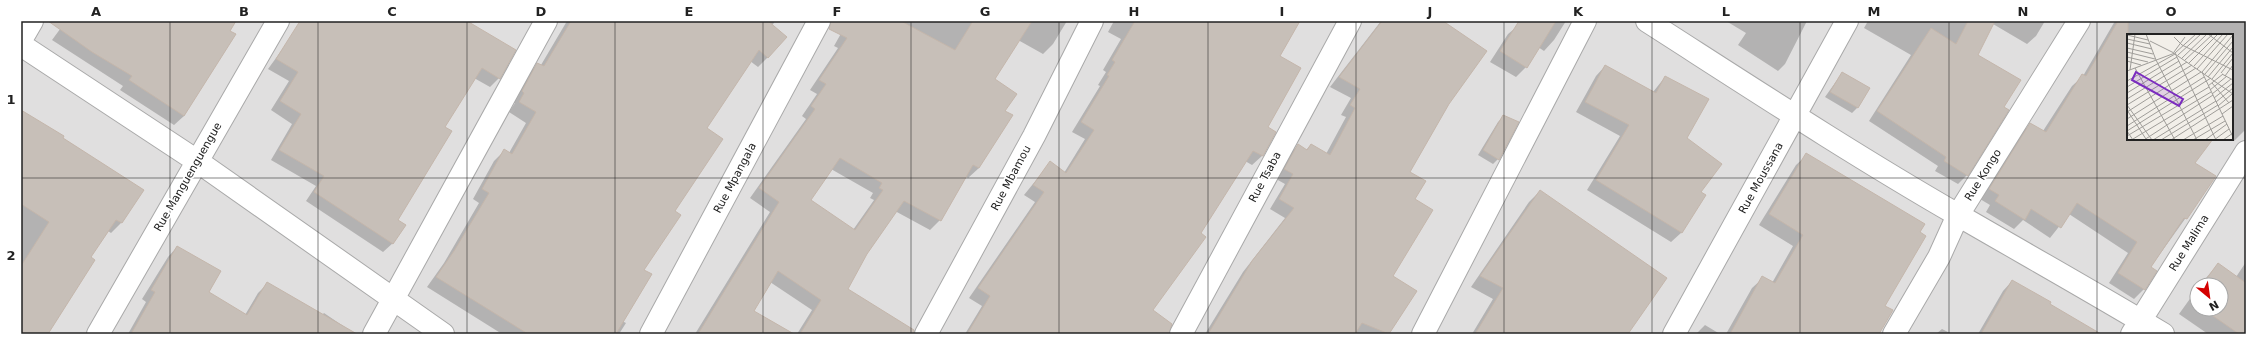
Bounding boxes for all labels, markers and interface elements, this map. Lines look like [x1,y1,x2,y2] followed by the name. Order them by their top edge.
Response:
[91,4,101,19] text: A
[239,4,249,19] text: B
[387,4,397,19] text: C
[536,4,547,19] text: D
[685,4,693,19] text: E
[833,4,841,19] text: F
[980,4,990,19] text: G
[1129,4,1139,19] text: H
[1280,4,1284,19] text: I
[1427,4,1432,19] text: J
[1573,4,1584,19] text: K
[1722,4,1730,19] text: L
[1868,4,1880,19] text: M
[2018,4,2028,19] text: N
[2165,4,2177,19] text: O
[2127,34,2233,140] inset map
[6,92,16,107] text: 1
[151,120,225,234] street label: Rue Manguenguengue
[711,140,759,216] street label: Rue Mpangala
[1736,140,1786,216] street label: Rue Moussana
[988,143,1034,213] street label: Rue Mbamou
[1962,147,2004,203] street label: Rue Kongo
[1246,149,1284,205] street label: Rue Tsaba
[2166,212,2212,274] street label: Rue Malima
[6,248,16,263] text: 2
[2189,277,2229,317] north arrow
[2206,297,2221,313] text: N

